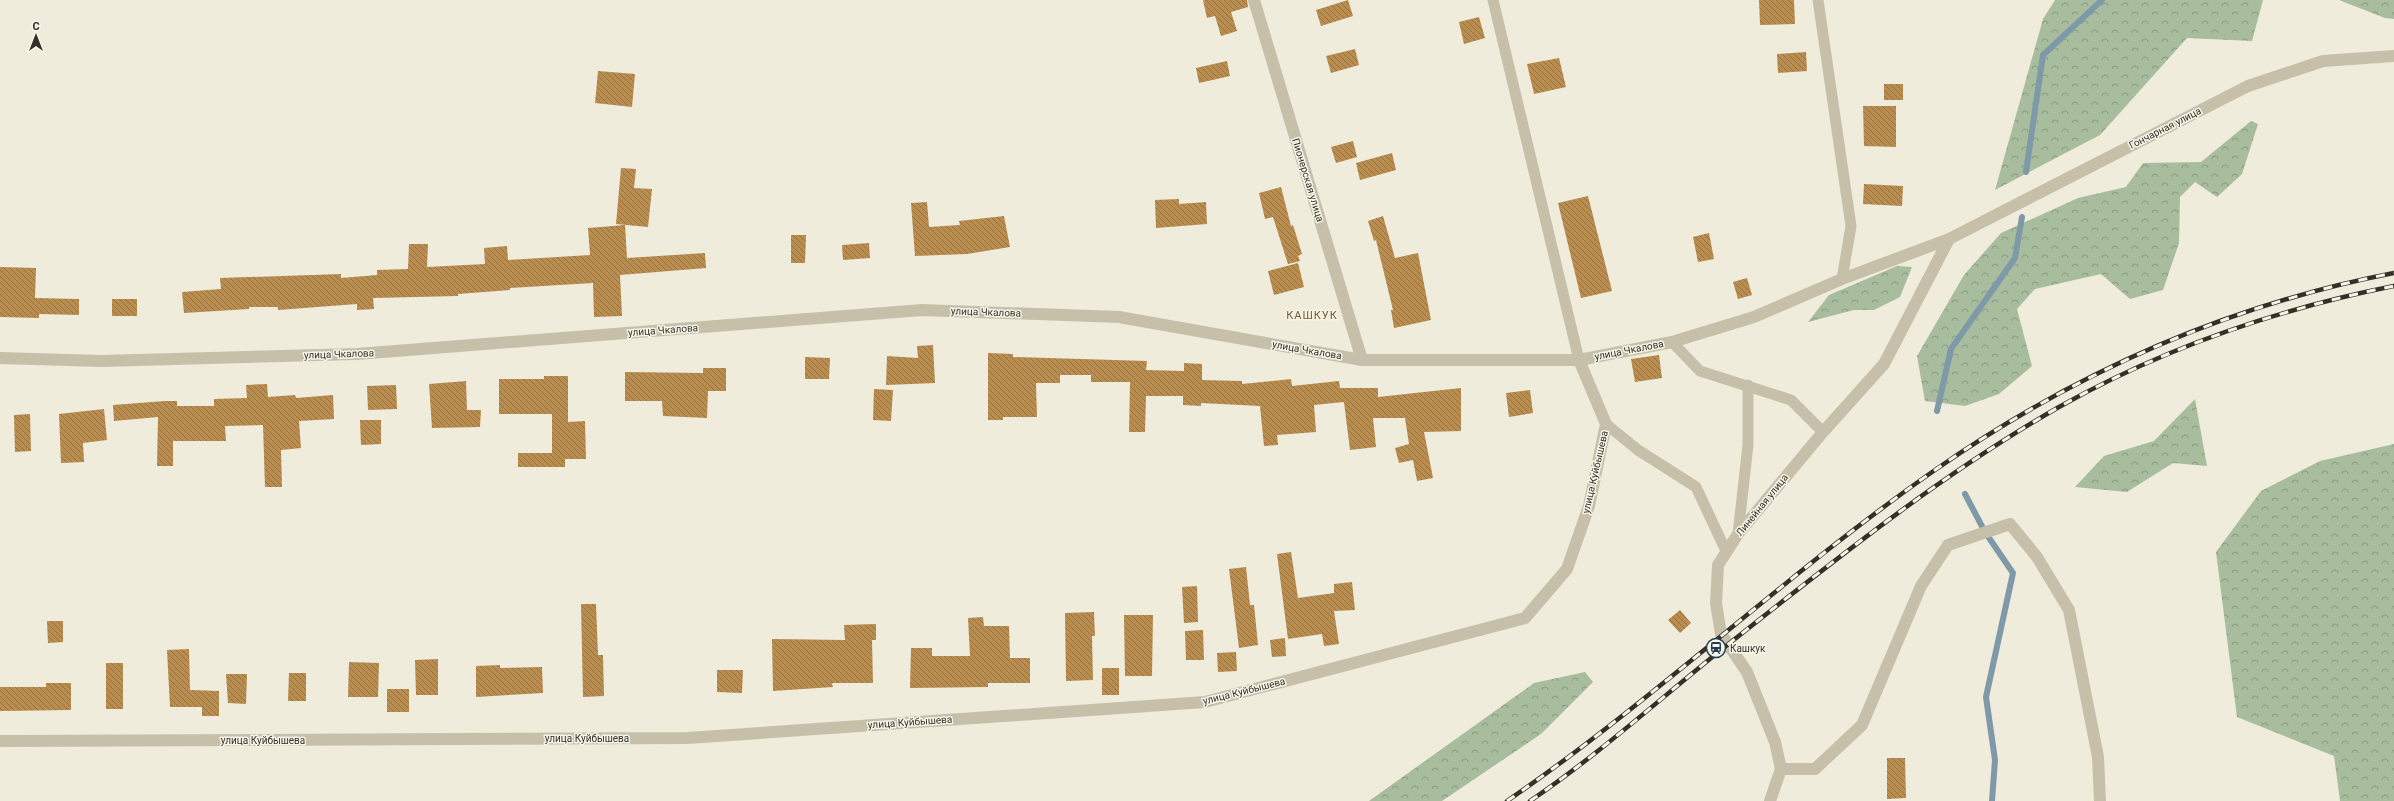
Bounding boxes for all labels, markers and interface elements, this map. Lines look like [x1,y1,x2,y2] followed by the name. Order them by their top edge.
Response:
[16,16,56,56] north arrow
[32,20,40,33] text: С
[2127,105,2203,151] street label: Гончарная улица
[1290,137,1326,223] street label: Пионерская улица
[951,305,1021,319] street label: улица Чкалова
[1286,309,1338,322] district label: КАШКУК
[628,322,698,338] street label: улица Чкалова
[1271,338,1343,362] street label: улица Чкалова
[1593,338,1665,362] street label: улица Чкалова
[304,347,374,361] street label: улица Чкалова
[1580,430,1610,514] street label: улица Куйбышева
[1734,472,1790,538] street label: Линейная улица
[1705,637,1727,659] station icon: Кашкук
[1730,643,1766,654] place label: Кашкук
[1202,675,1286,707] street label: улица Куйбышева
[867,714,953,730] street label: улица Куйбышева
[545,733,629,744] street label: улица Куйбышева
[221,735,305,746] street label: улица Куйбышева

